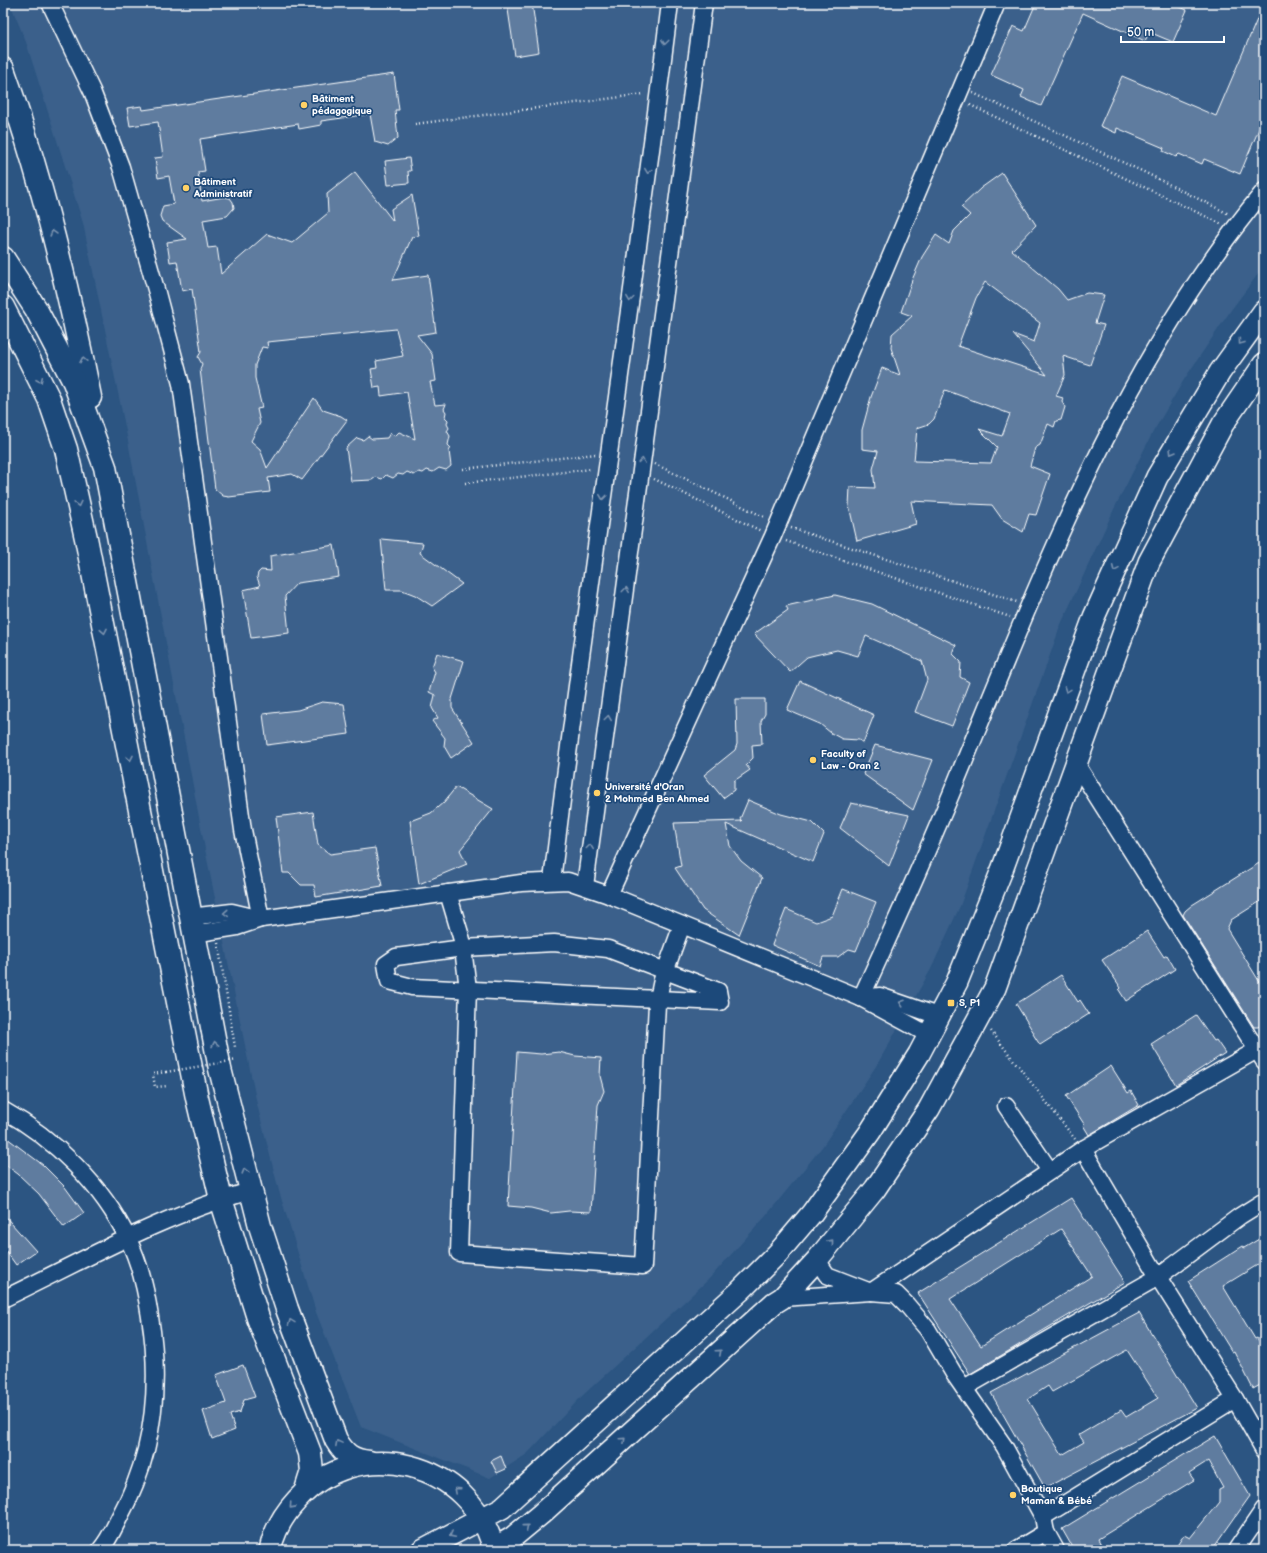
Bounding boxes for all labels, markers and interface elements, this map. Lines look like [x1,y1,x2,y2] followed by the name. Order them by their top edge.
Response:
[1121,18,1224,44] scale bar
[1127,25,1154,40] text: 50 m
[661,39,670,45] one-way arrow
[312,93,372,117] place label: Bâtiment pédagogique
[299,100,309,110] marker: Bâtiment pédagogique
[644,167,653,174] one-way arrow
[193,176,252,200] place label: Bâtiment Administratif
[181,183,191,193] marker: Bâtiment Administratif
[49,230,58,237] one-way arrow
[626,296,635,302] one-way arrow
[1239,338,1246,345] one-way arrow
[79,357,87,363] one-way arrow
[35,375,43,383] one-way arrow
[1169,448,1176,455] one-way arrow
[637,458,646,464] one-way arrow
[599,494,608,500] one-way arrow
[73,500,82,507] one-way arrow
[1112,565,1120,572] one-way arrow
[621,587,630,593] one-way arrow
[100,628,108,634] one-way arrow
[1064,686,1072,693] one-way arrow
[603,715,612,721] one-way arrow
[821,748,879,772] place label: Faculty of Law - Oran 2
[125,755,133,761] one-way arrow
[808,755,818,765] marker: Faculty of Law - Oran 2
[605,781,709,805] place label: Université d'Oran 2 Mohmed Ben Ahmed
[592,788,602,798] marker: Université d'Oran 2 Mohmed Ben Ahmed
[585,844,594,850] one-way arrow
[223,908,229,917] one-way arrow
[959,997,980,1009] place label: S, P1
[946,998,956,1008] marker: S, P1
[898,999,905,1008] one-way arrow
[211,1041,219,1047] one-way arrow
[241,1167,250,1174] one-way arrow
[827,1240,834,1247] one-way arrow
[288,1318,296,1325] one-way arrow
[714,1350,722,1357] one-way arrow
[618,1437,625,1444] one-way arrow
[335,1440,342,1447] one-way arrow
[1021,1483,1092,1507] place label: Boutique Maman & Bébé
[454,1487,462,1495] one-way arrow
[1008,1490,1018,1500] marker: Boutique Maman & Bébé
[289,1501,296,1509] one-way arrow
[521,1524,529,1531] one-way arrow
[449,1530,456,1538] one-way arrow

